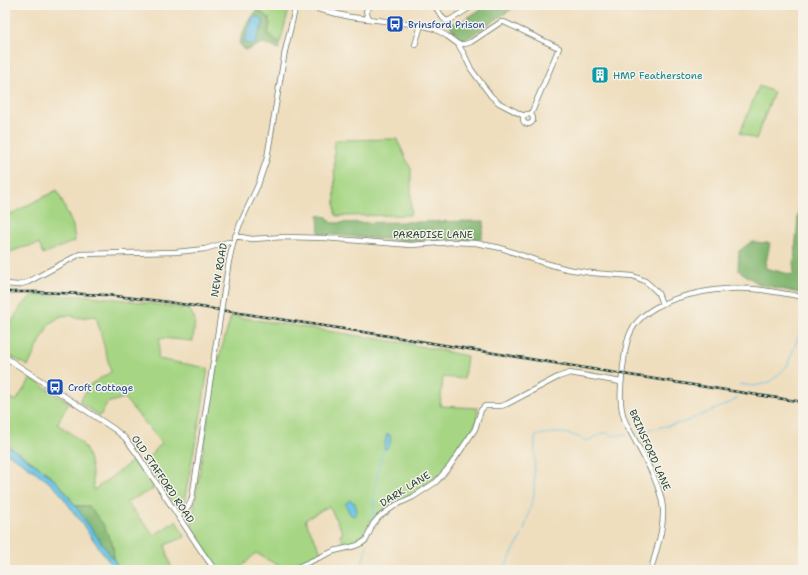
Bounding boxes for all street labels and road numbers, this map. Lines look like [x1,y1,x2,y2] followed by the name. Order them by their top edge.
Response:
[393,228,473,241] street label: PARADISE LANE
[208,242,230,298] street label: NEW ROAD
[626,407,674,493] street label: BRINSFORD LANE
[129,433,197,526] street label: OLD STAFFORD ROAD
[377,468,433,510] street label: DARK LANE

